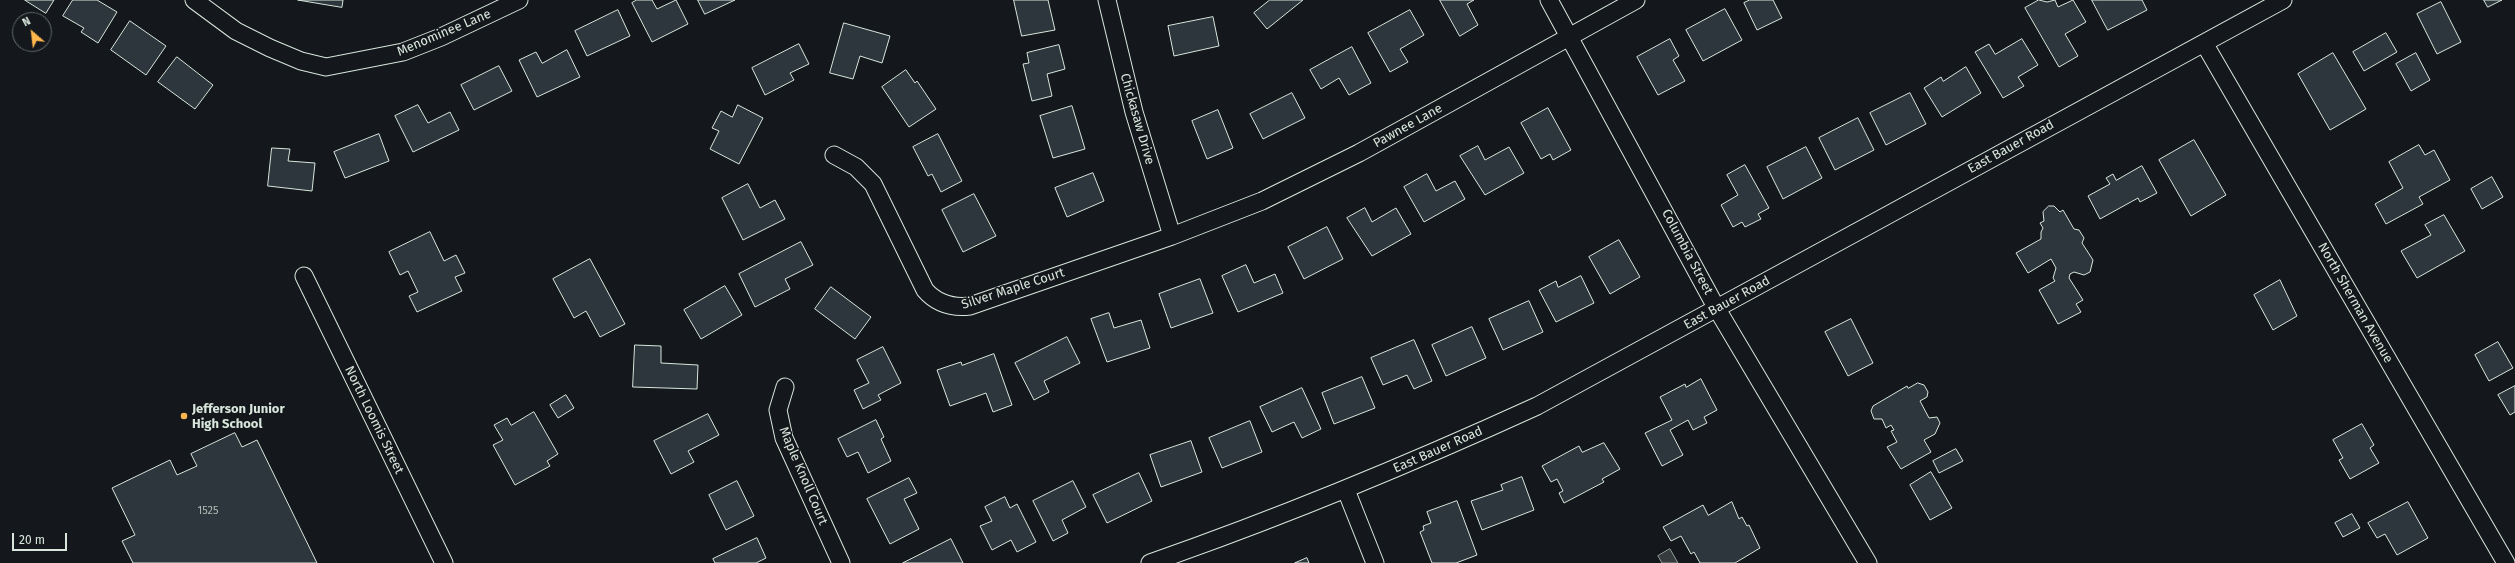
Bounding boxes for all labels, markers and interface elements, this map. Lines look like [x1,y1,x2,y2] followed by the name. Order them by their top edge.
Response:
[395,6,493,60] street label: Menominee Lane
[12,12,52,52] north arrow
[20,14,33,29] text: N
[1117,72,1157,166] street label: Chickasaw Drive
[1371,101,1445,151] street label: Pawnee Lane
[1965,117,2057,177] street label: East Bauer Road
[1658,207,1716,297] street label: Columbia Street
[2314,240,2396,366] street label: North Sherman Avenue
[960,265,1066,313] street label: Silver Maple Court
[1681,273,1773,333] street label: East Bauer Road
[341,363,407,477] street label: North Loomis Street
[192,401,285,432] place label: Jefferson Junior High School
[179,411,189,421] marker: Jefferson Junior High School
[1391,423,1485,477] street label: East Bauer Road
[775,425,831,527] street label: Maple Knoll Court
[197,504,219,518] house number: 1525
[14,525,69,551] scale bar
[19,533,45,547] text: 20 m

